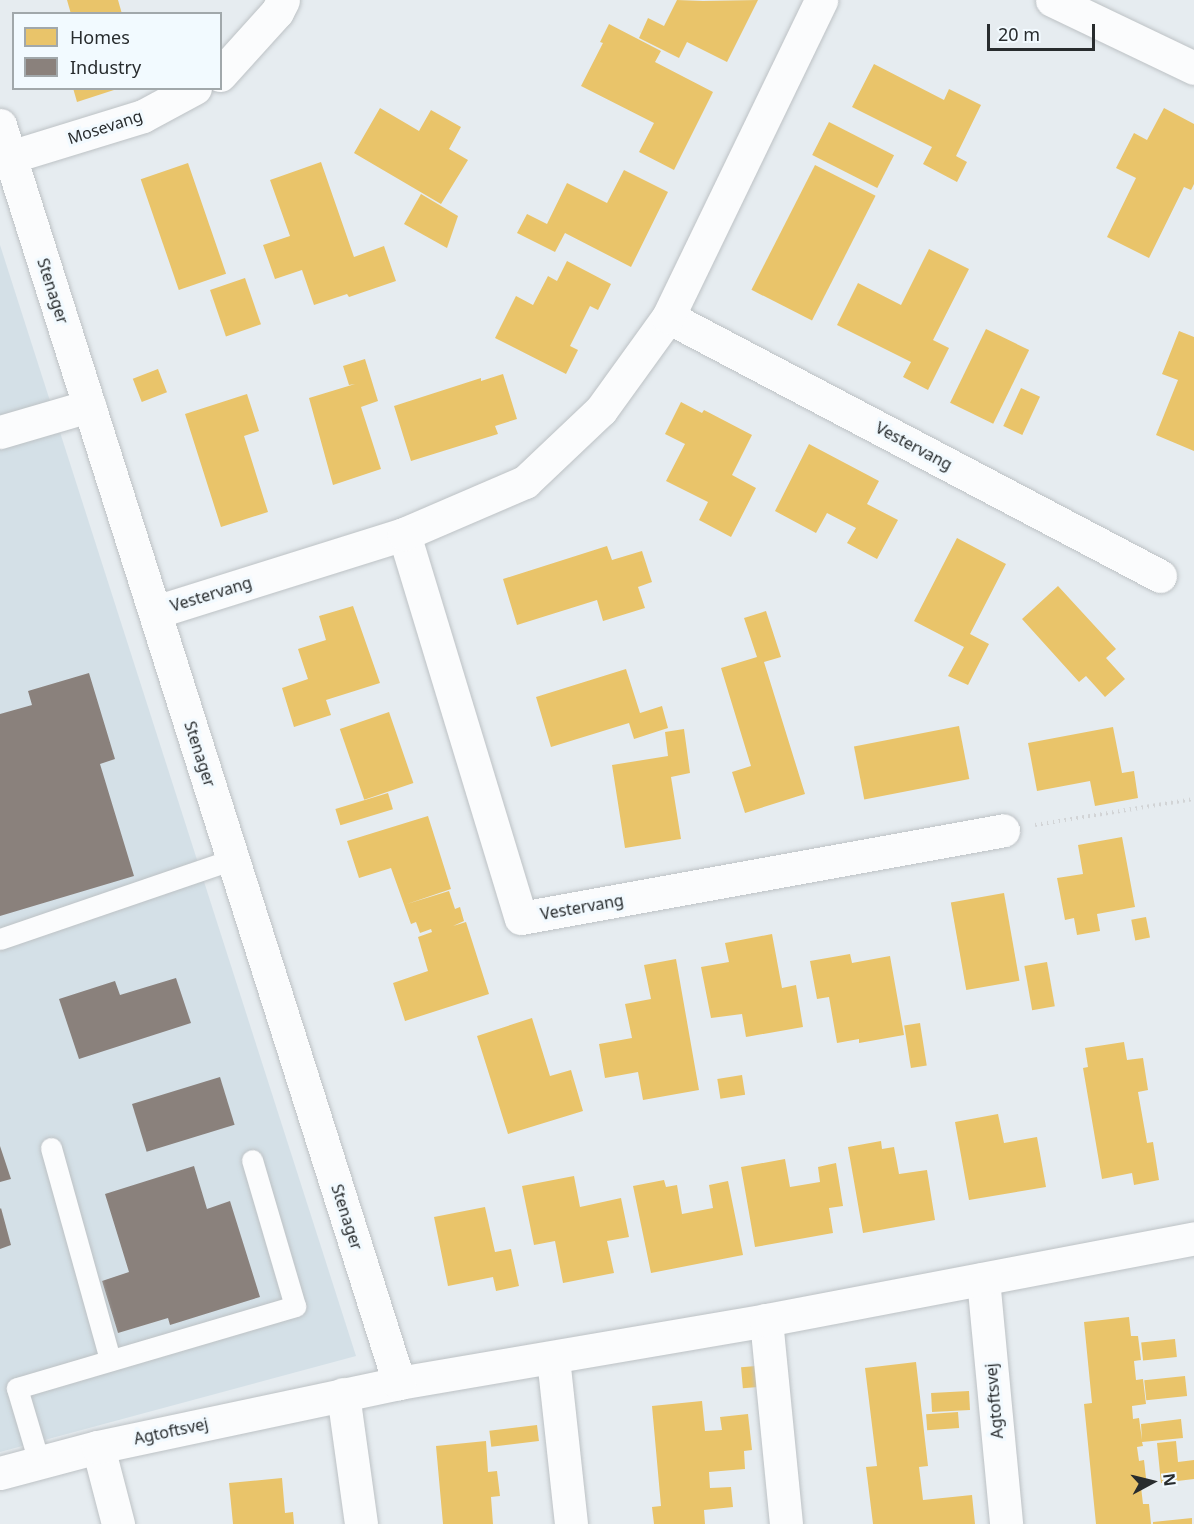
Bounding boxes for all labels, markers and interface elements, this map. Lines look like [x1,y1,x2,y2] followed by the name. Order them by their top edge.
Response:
[12,12,222,90] legend
[990,12,1098,50] scale bar
[998,22,1040,46] text: 20 m
[70,25,130,49] text: Homes
[70,55,141,79] text: Industry
[65,106,145,148] street label: Mosevang
[33,256,73,326] street label: Stenager
[872,418,956,474] street label: Vestervang
[168,573,254,615] street label: Vestervang
[180,719,220,789] street label: Stenager
[539,890,625,924] street label: Vestervang
[327,1182,367,1252] street label: Stenager
[981,1362,1007,1440] street label: Agtoftsvej
[132,1414,210,1448] street label: Agtoftsvej
[1122,1452,1182,1512] north arrow
[1158,1472,1182,1488] text: N

